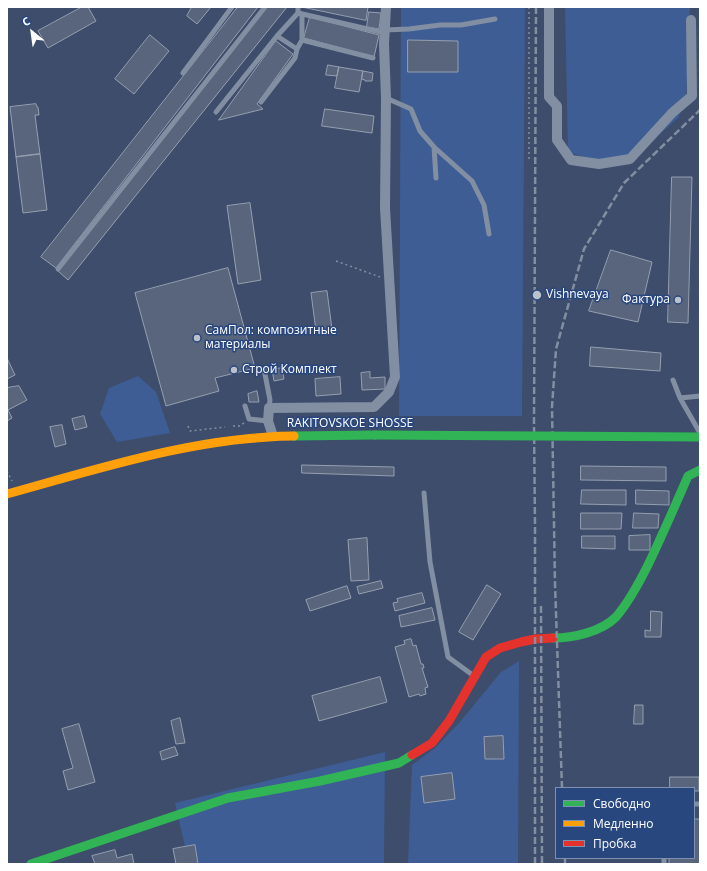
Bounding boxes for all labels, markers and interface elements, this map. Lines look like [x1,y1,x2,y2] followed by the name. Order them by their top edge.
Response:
[12,12,52,52] north arrow
[19,13,33,29] text: С
[546,288,609,302] place label: Vishnevaya
[531,289,543,301] marker: Vishnevaya
[622,293,670,307] place label: Фактура
[673,295,683,305] marker: Фактура
[205,324,337,352] place label: СамПол: композитные материалы
[192,333,202,343] marker: СамПол: композитные материалы
[242,363,337,377] place label: Строй Комплект
[229,365,239,375] marker: Строй Комплект
[287,417,413,431] street label: RAKITOVSKOE SHOSSE
[555,787,695,859] legend
[593,795,651,812] text: Свободно
[593,815,653,832] text: Медленно
[593,835,636,852] text: Пробка

